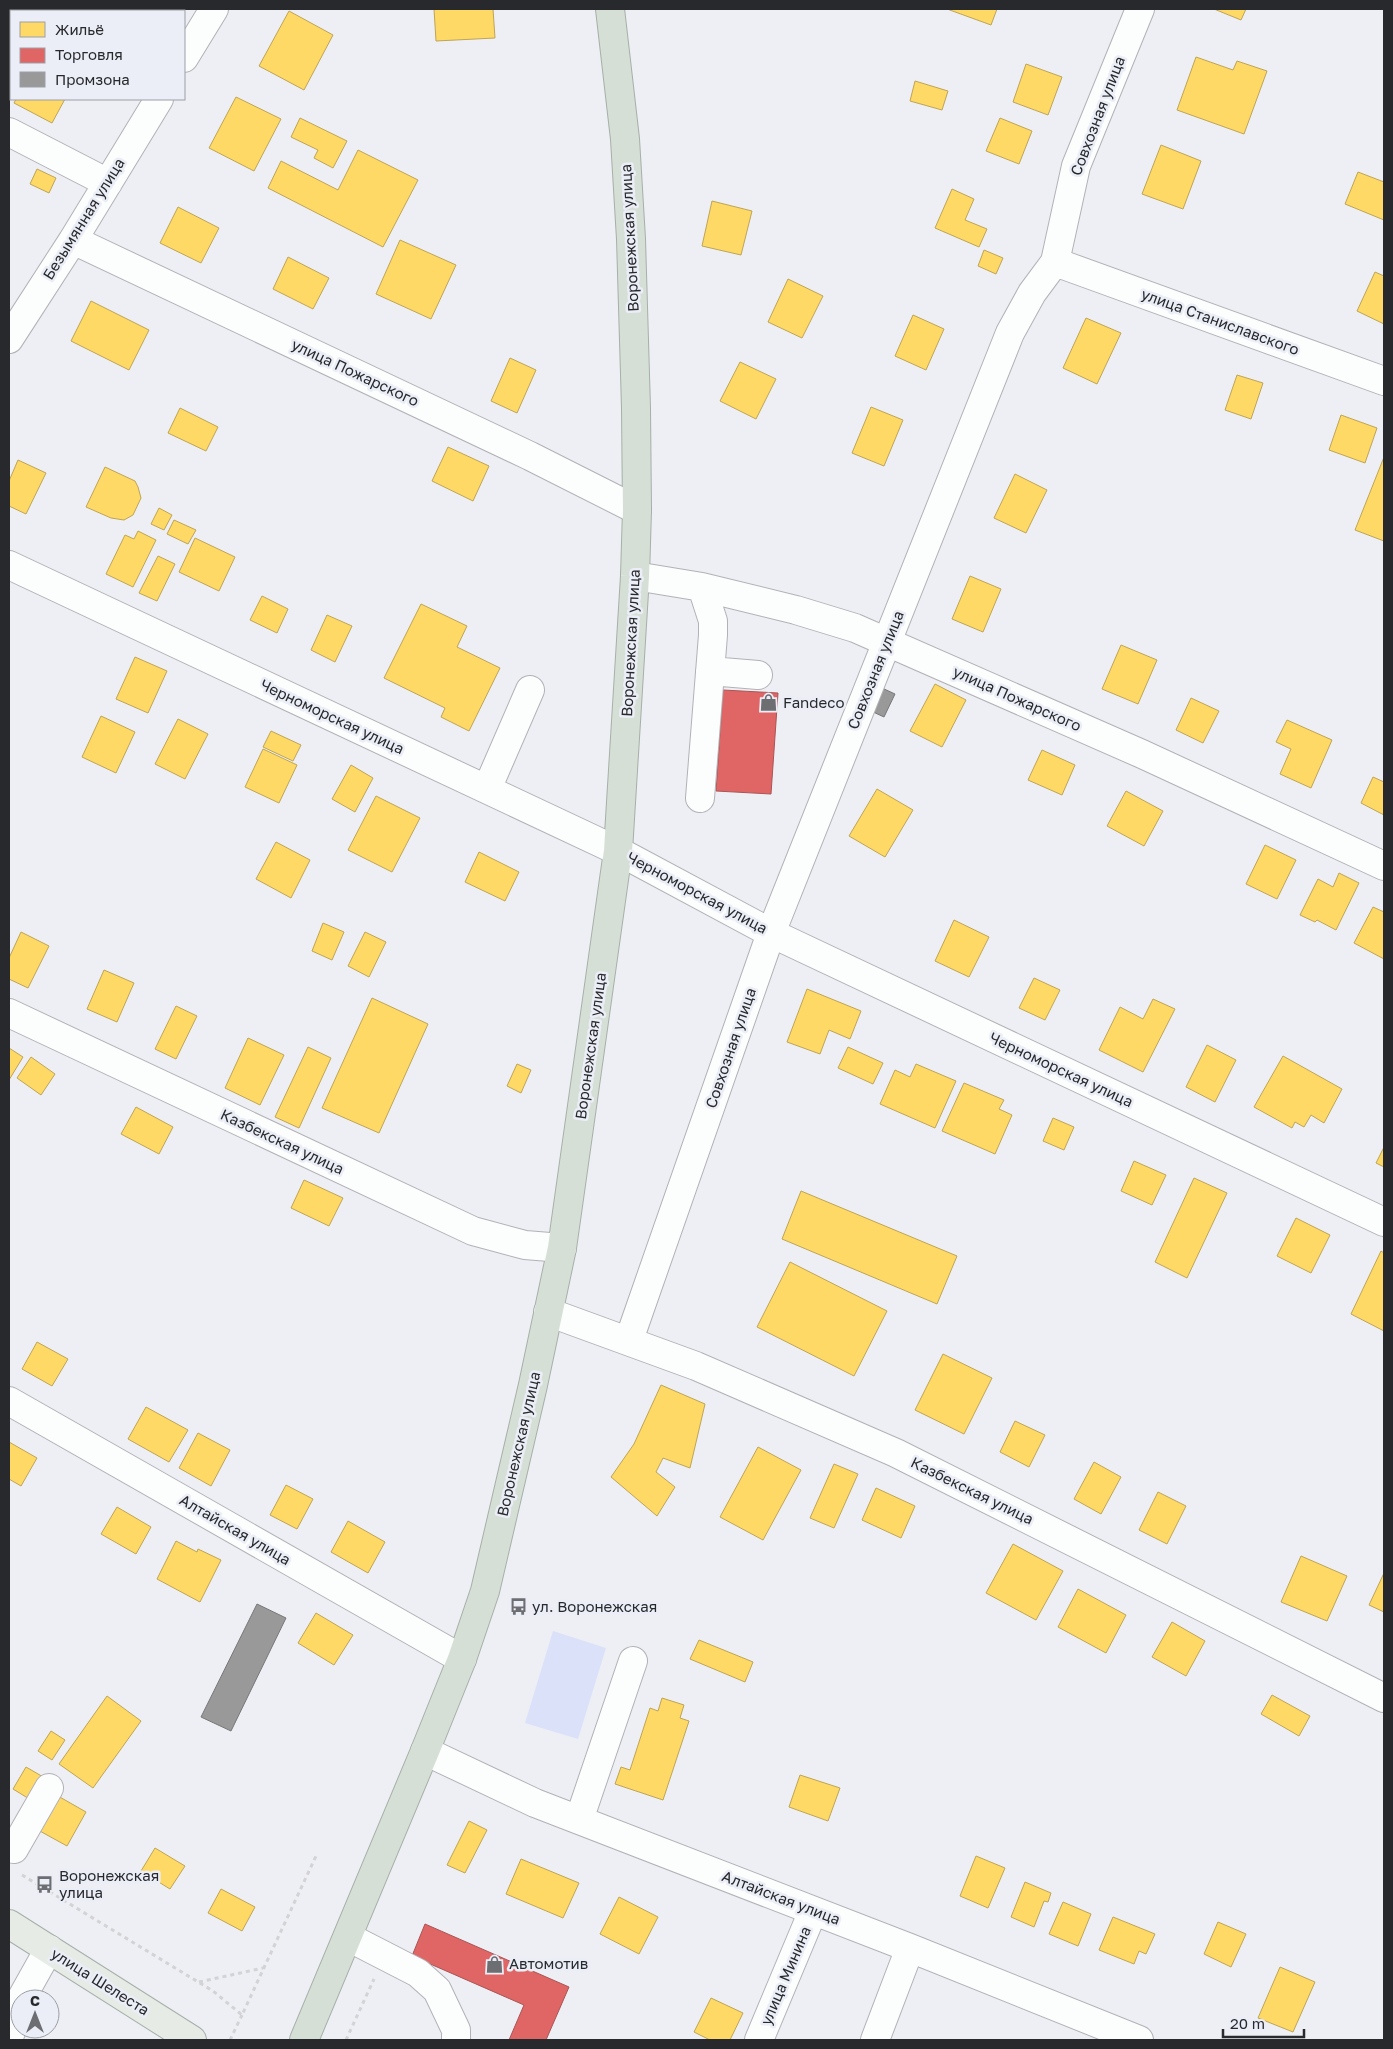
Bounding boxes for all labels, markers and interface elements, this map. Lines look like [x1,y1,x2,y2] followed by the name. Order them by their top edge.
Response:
[10,10,185,100] legend
[55,20,104,38] text: Жильё
[55,45,123,63] text: Торговля
[1066,53,1128,178] street label: Совхозная улица
[55,70,130,88] text: Промзона
[38,154,128,283] street label: Безымянная улица
[616,164,642,312] street label: Воронежская улица
[1139,284,1302,358] street label: улица Станиславского
[289,335,422,410] street label: улица Пожарского
[617,569,643,717] street label: Воронежская улица
[843,608,907,732] street label: Совхозная улица
[951,662,1084,734] street label: улица Пожарского
[258,675,407,757] street label: Черноморская улица
[759,693,779,713] shop icon: Fandeco
[783,693,844,711] place label: Fandeco
[624,847,771,937] street label: Черноморская улица
[571,971,609,1120] street label: Воронежская улица
[701,985,759,1110] street label: Совхозная улица
[987,1028,1136,1110] street label: Черноморская улица
[218,1105,347,1178] street label: Казбекская улица
[493,1370,543,1518] street label: Воронежская улица
[908,1453,1037,1528] street label: Казбекская улица
[177,1490,294,1568] street label: Алтайская улица
[508,1597,528,1617] bus stop icon: ул. Воронежская
[532,1597,657,1615] place label: ул. Воронежская
[59,1866,159,1901] place label: Воронежская улица
[720,1866,843,1928] street label: Алтайская улица
[35,1875,55,1895] bus stop icon: Воронежская улица
[756,1923,814,2028] street label: улица Минина
[48,1944,153,2018] street label: улица Шелеста
[485,1954,505,1974] shop icon: Автомотив
[509,1954,588,1972] place label: Автомотив
[10,1989,60,2039] north arrow
[30,1992,40,2009] text: С
[1223,2006,1304,2038] scale bar
[1230,2014,1265,2032] text: 20 m

